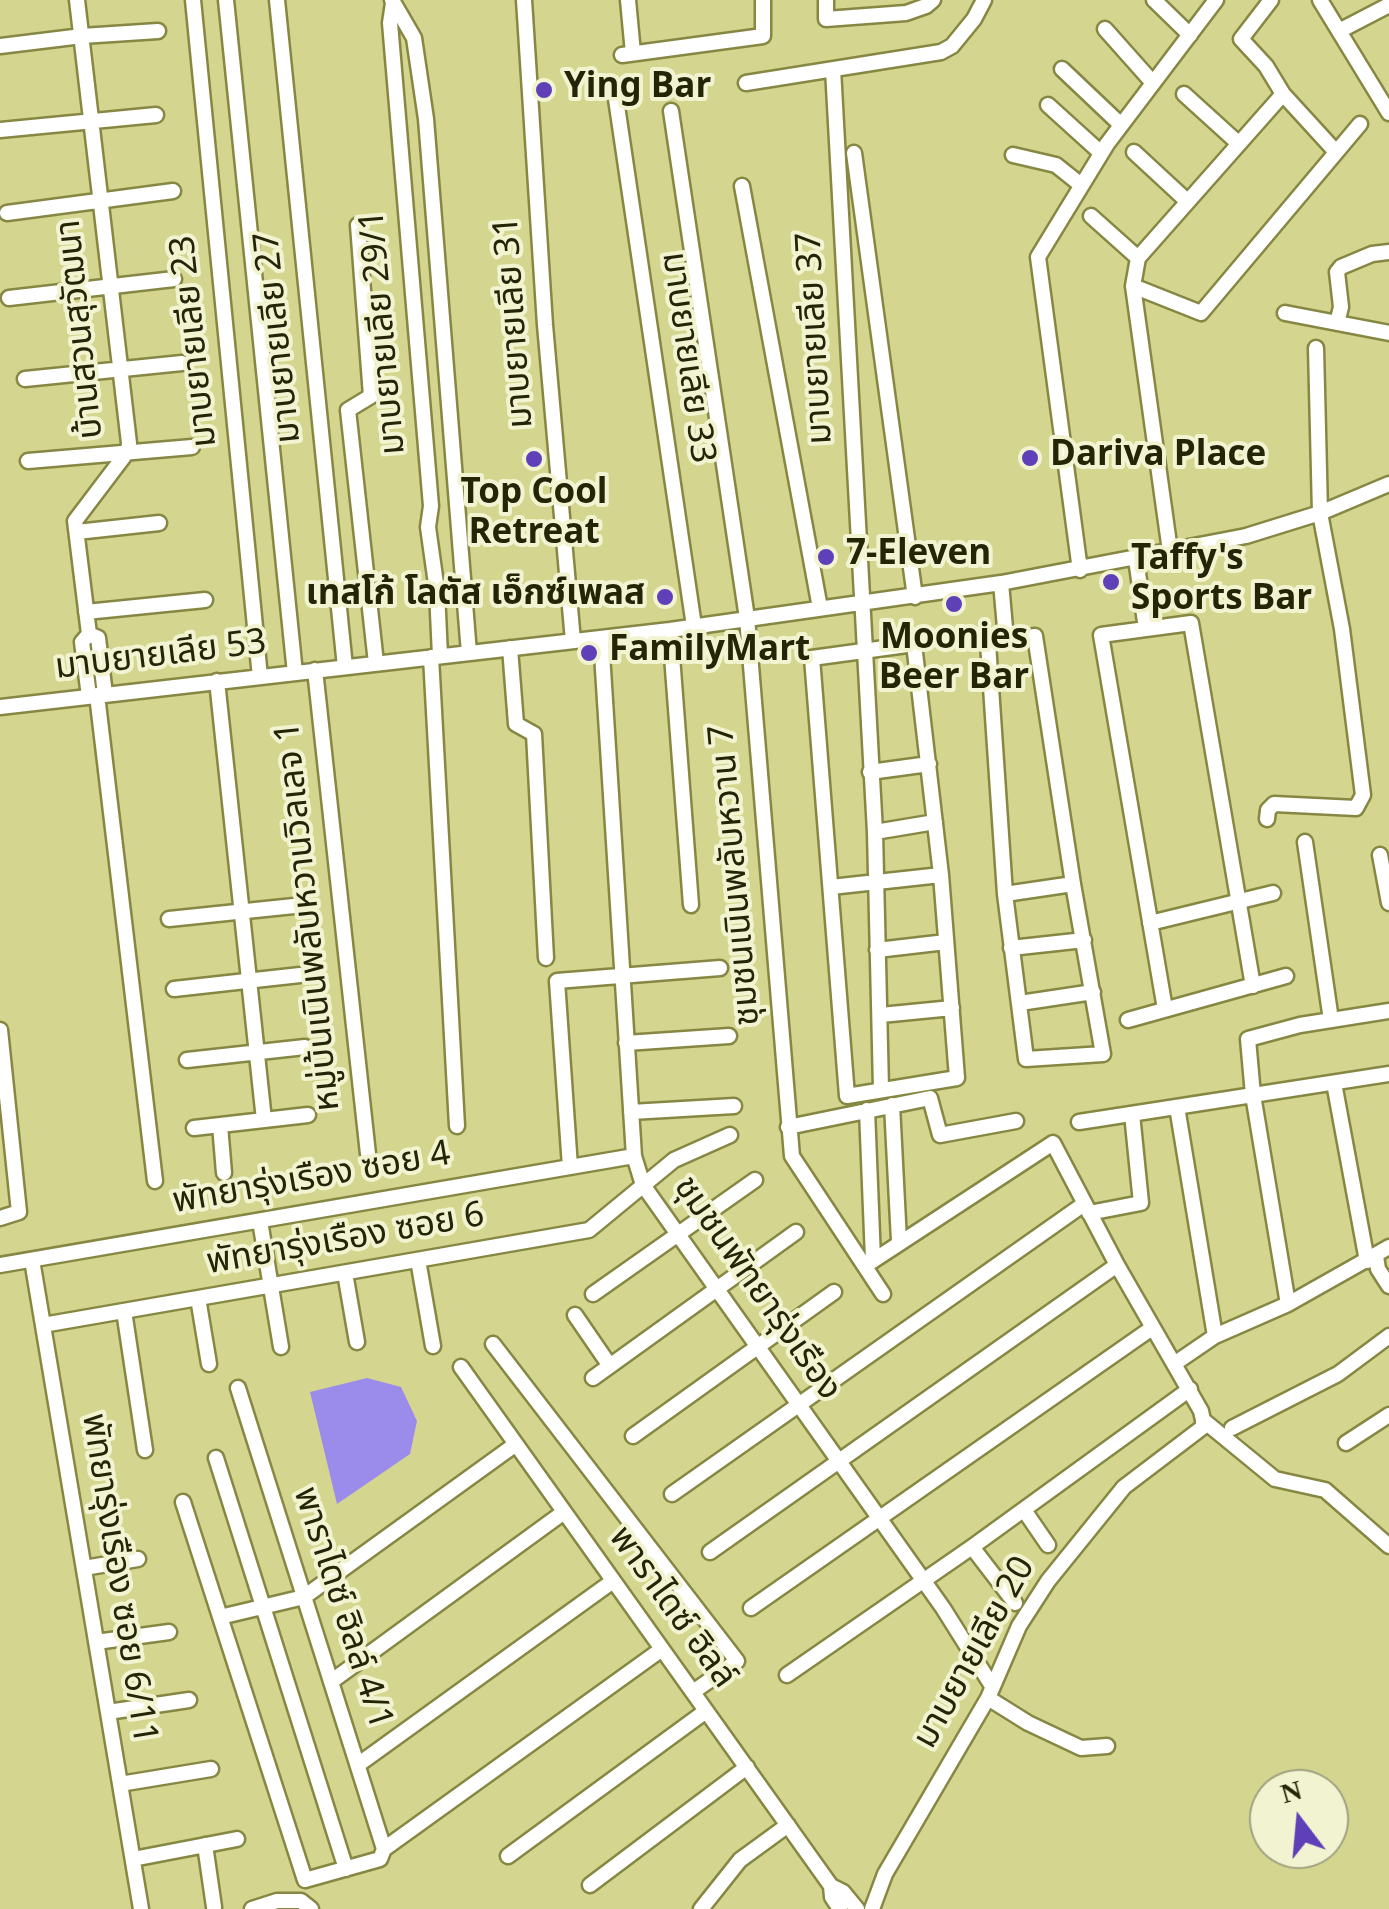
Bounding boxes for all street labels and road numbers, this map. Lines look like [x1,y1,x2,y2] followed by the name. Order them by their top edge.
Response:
[354,208,418,456] street label: มาบยายเลีย 29/1
[489,215,545,429] street label: มาบยายเลีย 31
[51,217,115,441] street label: บ้านสวนสุวัฒนา
[249,229,313,445] street label: มาบยายเลีย 27
[791,231,845,445] street label: มาบยายเลีย 37
[165,233,229,449] street label: มาบยายเลีย 23
[649,250,721,466] street label: มาบยายเลีย 33
[53,624,269,692] street label: มาบยายเลีย 53
[270,719,352,1113] street label: หมู่บ้นเนินพลับหวานวิลเลจ 1
[704,723,772,1027] street label: ชุมชนเนินพลับหวาน 7
[170,1136,454,1226] street label: พัทยารุ่งเรือง ซอย 4
[662,1170,848,1410] street label: ชุมชนพัทยารุ่งเรือง
[204,1197,488,1287] street label: พัทยารุ่งเรือง ซอย 6
[69,1411,163,1747] street label: พัทยารุ่งเรือง ซอย 6/11
[281,1483,399,1735] street label: พาราไดซ์ ฮิลล์ 4/1
[597,1520,743,1698] street label: พาราไดซ์ ฮิลล์
[907,1551,1047,1757] street label: มาบยายเลีย 20

